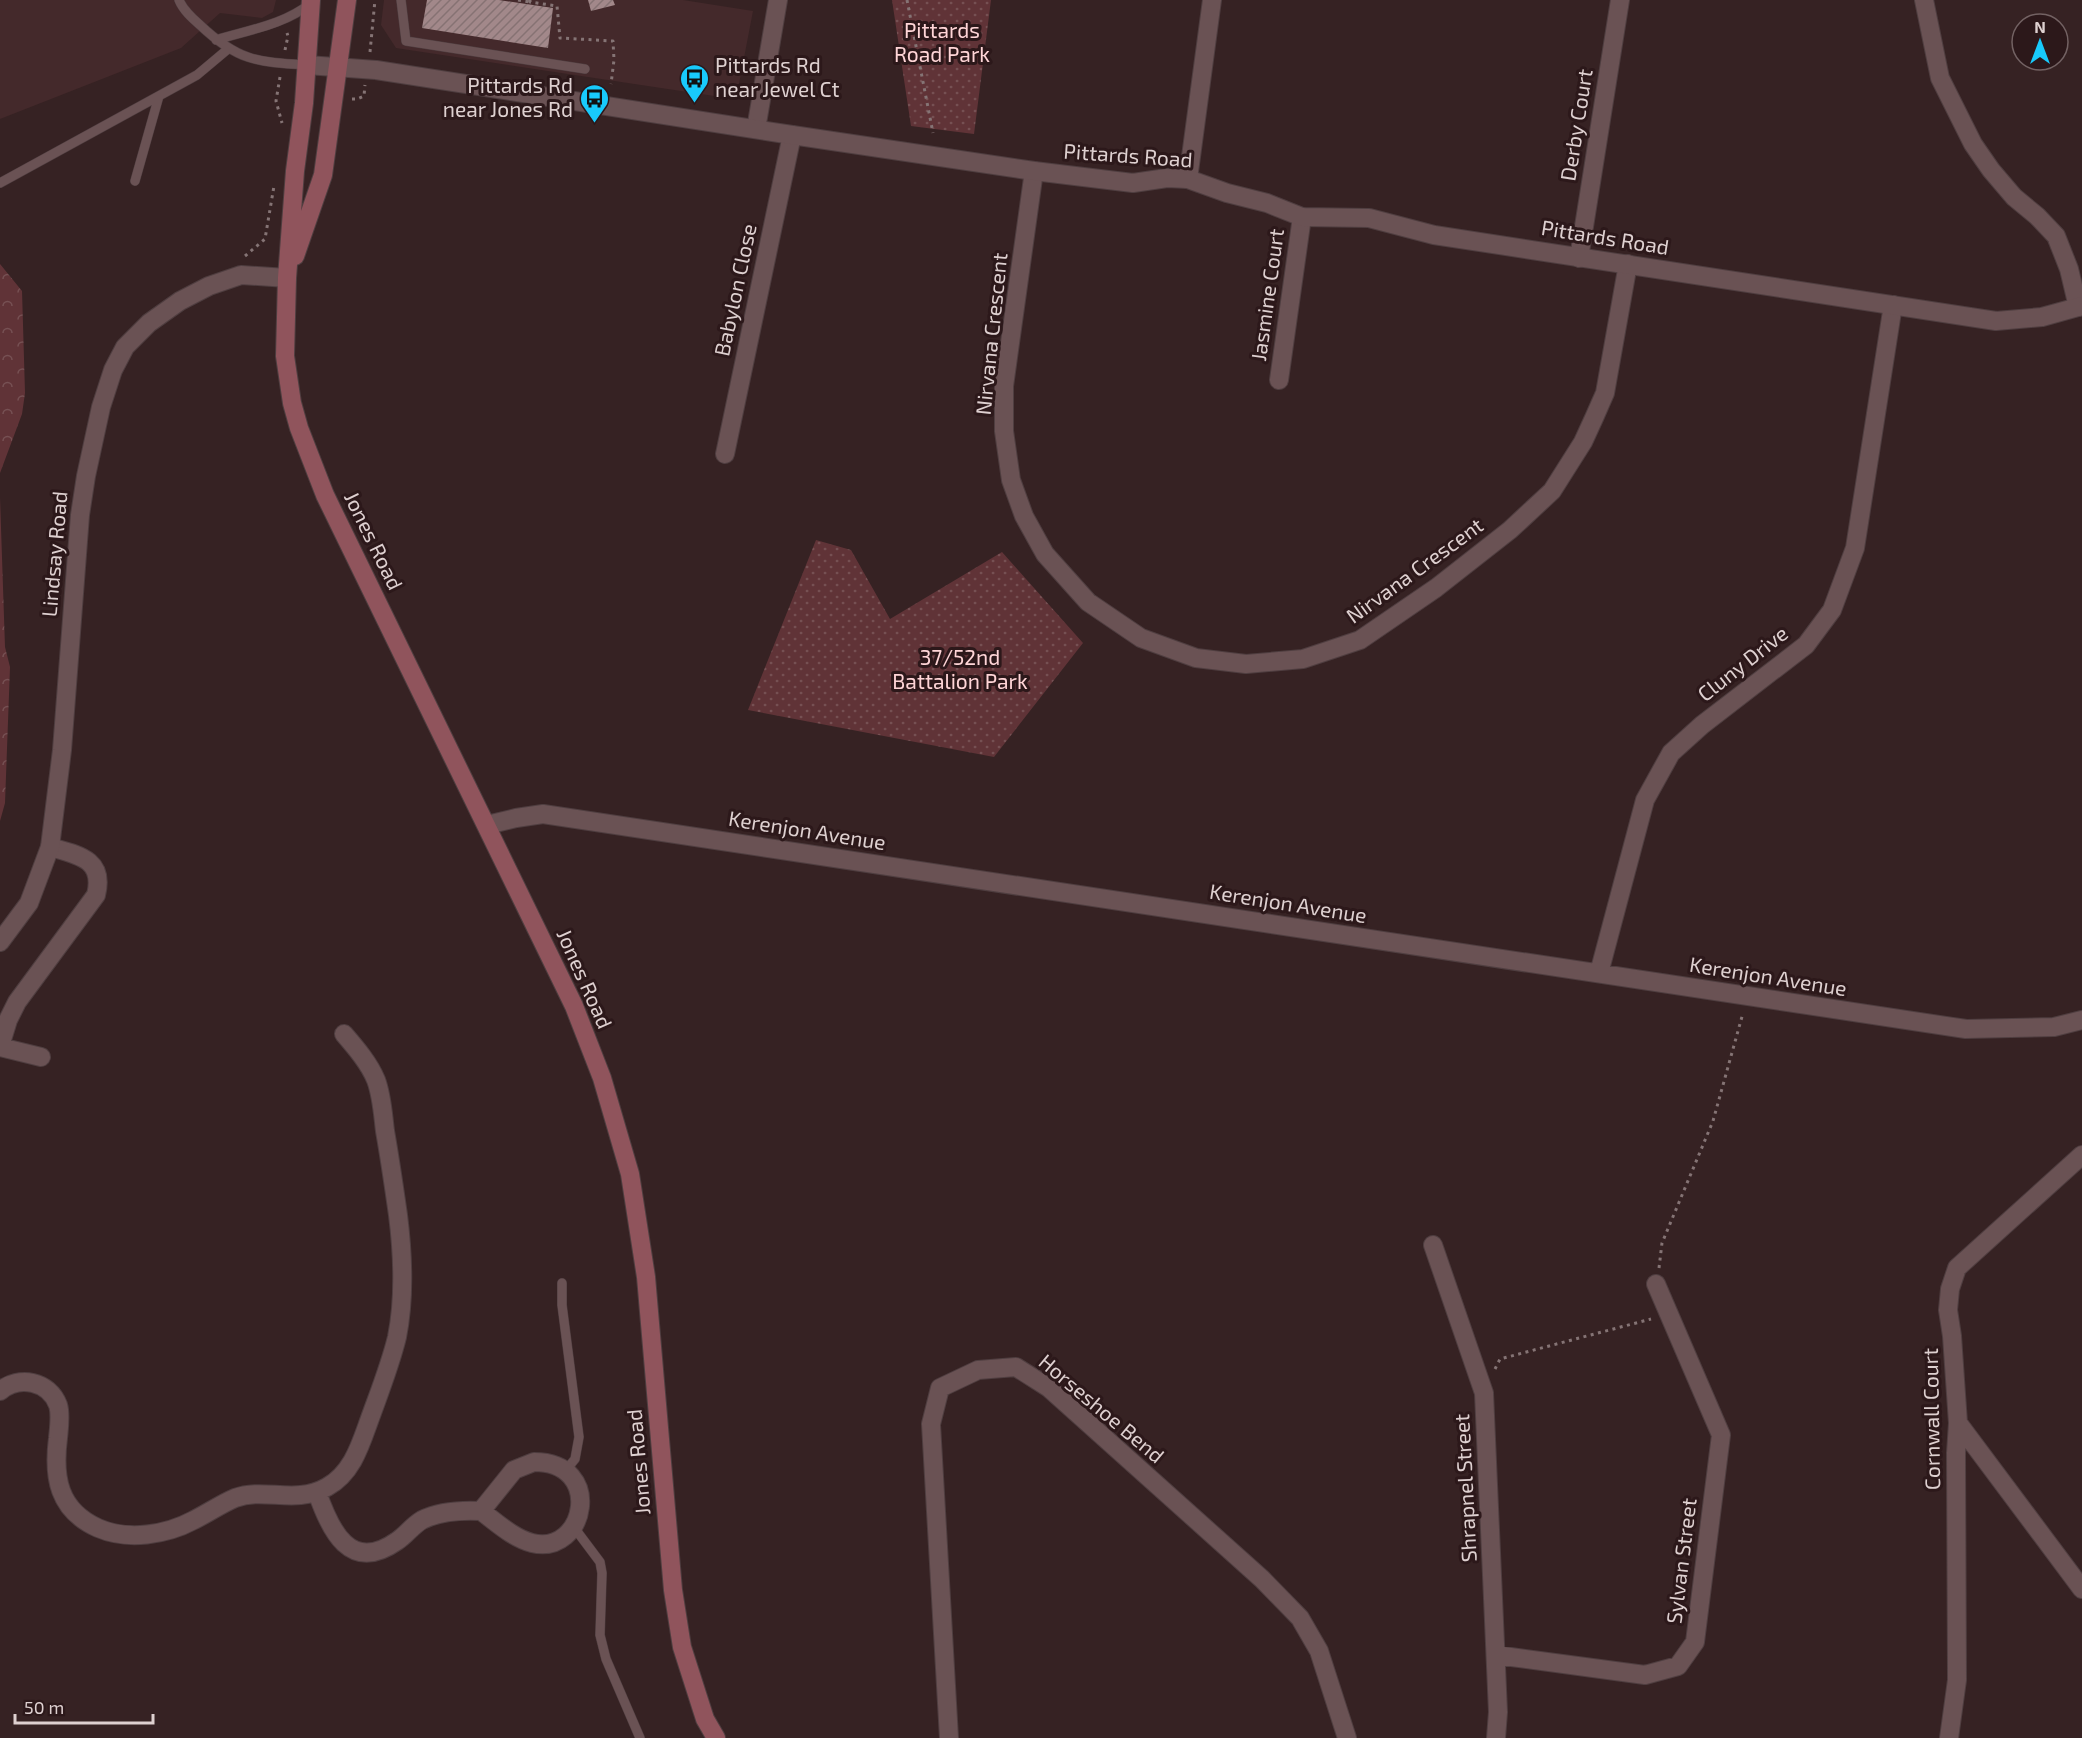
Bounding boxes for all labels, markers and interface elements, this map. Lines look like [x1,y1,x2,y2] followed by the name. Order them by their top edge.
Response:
[2010,12,2070,72] north arrow
[894,17,990,66] park label: Pittards Road Park
[2034,17,2046,36] text: N
[715,52,839,101] place label: Pittards Rd near Jewel Ct
[678,62,710,104] bus stop icon: Pittards Rd near Jewel Ct
[1554,67,1597,183] street label: Derby Court
[443,72,573,121] place label: Pittards Rd near Jones Rd
[578,82,610,124] bus stop icon: Pittards Rd near Jones Rd
[1063,138,1193,171] street label: Pittards Road
[1540,214,1671,259] street label: Pittards Road
[708,221,761,358] street label: Babylon Close
[1245,227,1288,363] street label: Jasmine Court
[970,251,1011,416] street label: Nirvana Crescent
[340,487,409,594] street label: Jones Road
[36,490,71,618] street label: Lindsay Road
[1341,512,1487,628] street label: Nirvana Crescent
[1692,620,1792,706] street label: Cluny Drive
[892,644,1028,693] park label: 37/52nd Battalion Park
[727,805,888,855] street label: Kerenjon Avenue
[1208,878,1369,928] street label: Kerenjon Avenue
[552,925,618,1032] street label: Jones Road
[1688,951,1849,1001] street label: Kerenjon Avenue
[1034,1348,1170,1467] street label: Horseshoe Bend
[1917,1348,1944,1490] street label: Cornwall Court
[620,1408,655,1516] street label: Jones Road
[1448,1413,1481,1563] street label: Shrapnel Street
[1660,1497,1701,1625] street label: Sylvan Street
[15,1687,153,1725] scale bar
[24,1696,64,1718] text: 50 m

